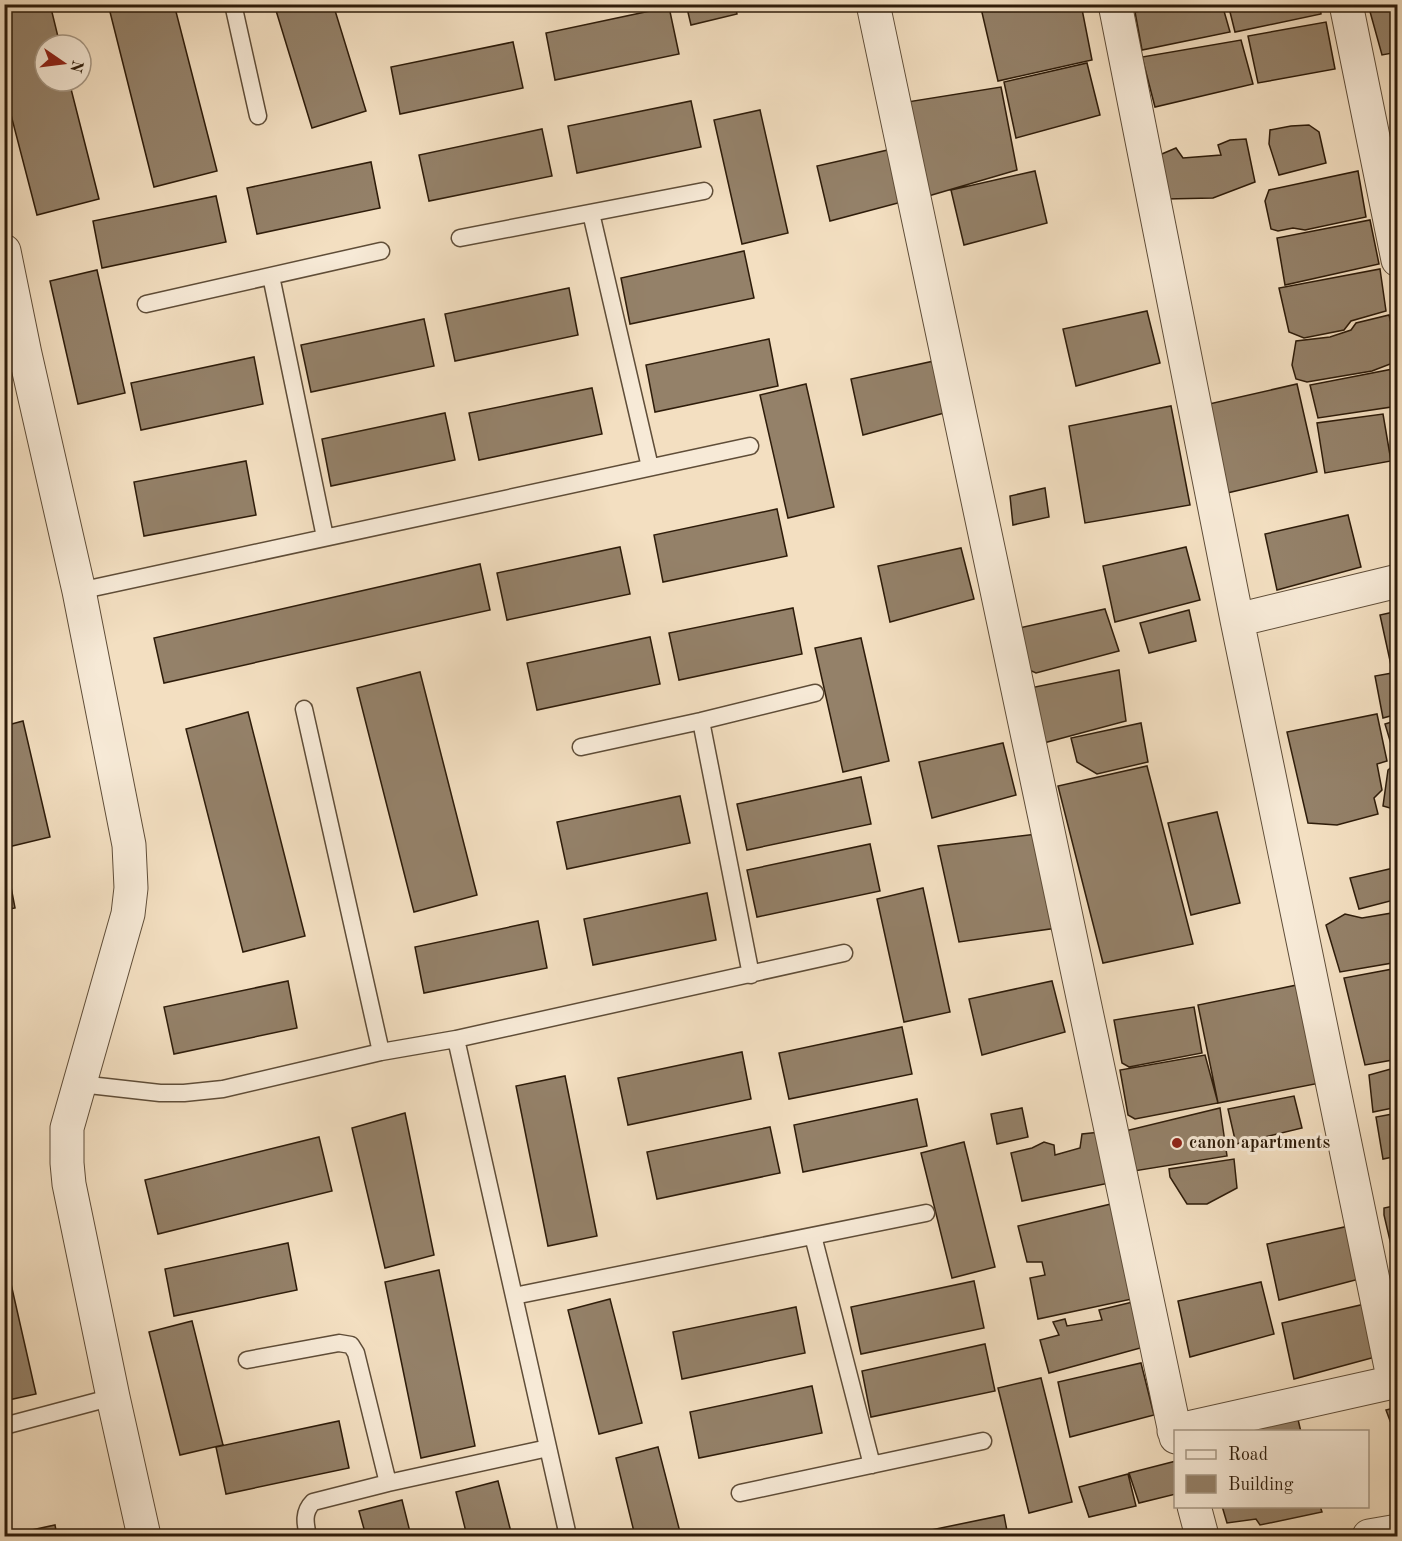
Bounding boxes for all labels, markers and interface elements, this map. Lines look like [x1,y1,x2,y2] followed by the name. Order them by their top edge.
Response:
[33,33,93,93] north arrow
[66,58,85,75] text: N
[1189,1134,1331,1152] place label: canon apartments
[1170,1136,1184,1150] marker: canon apartments
[1174,1430,1369,1508] legend
[1228,1446,1268,1464] text: Road
[1228,1476,1294,1494] text: Building

